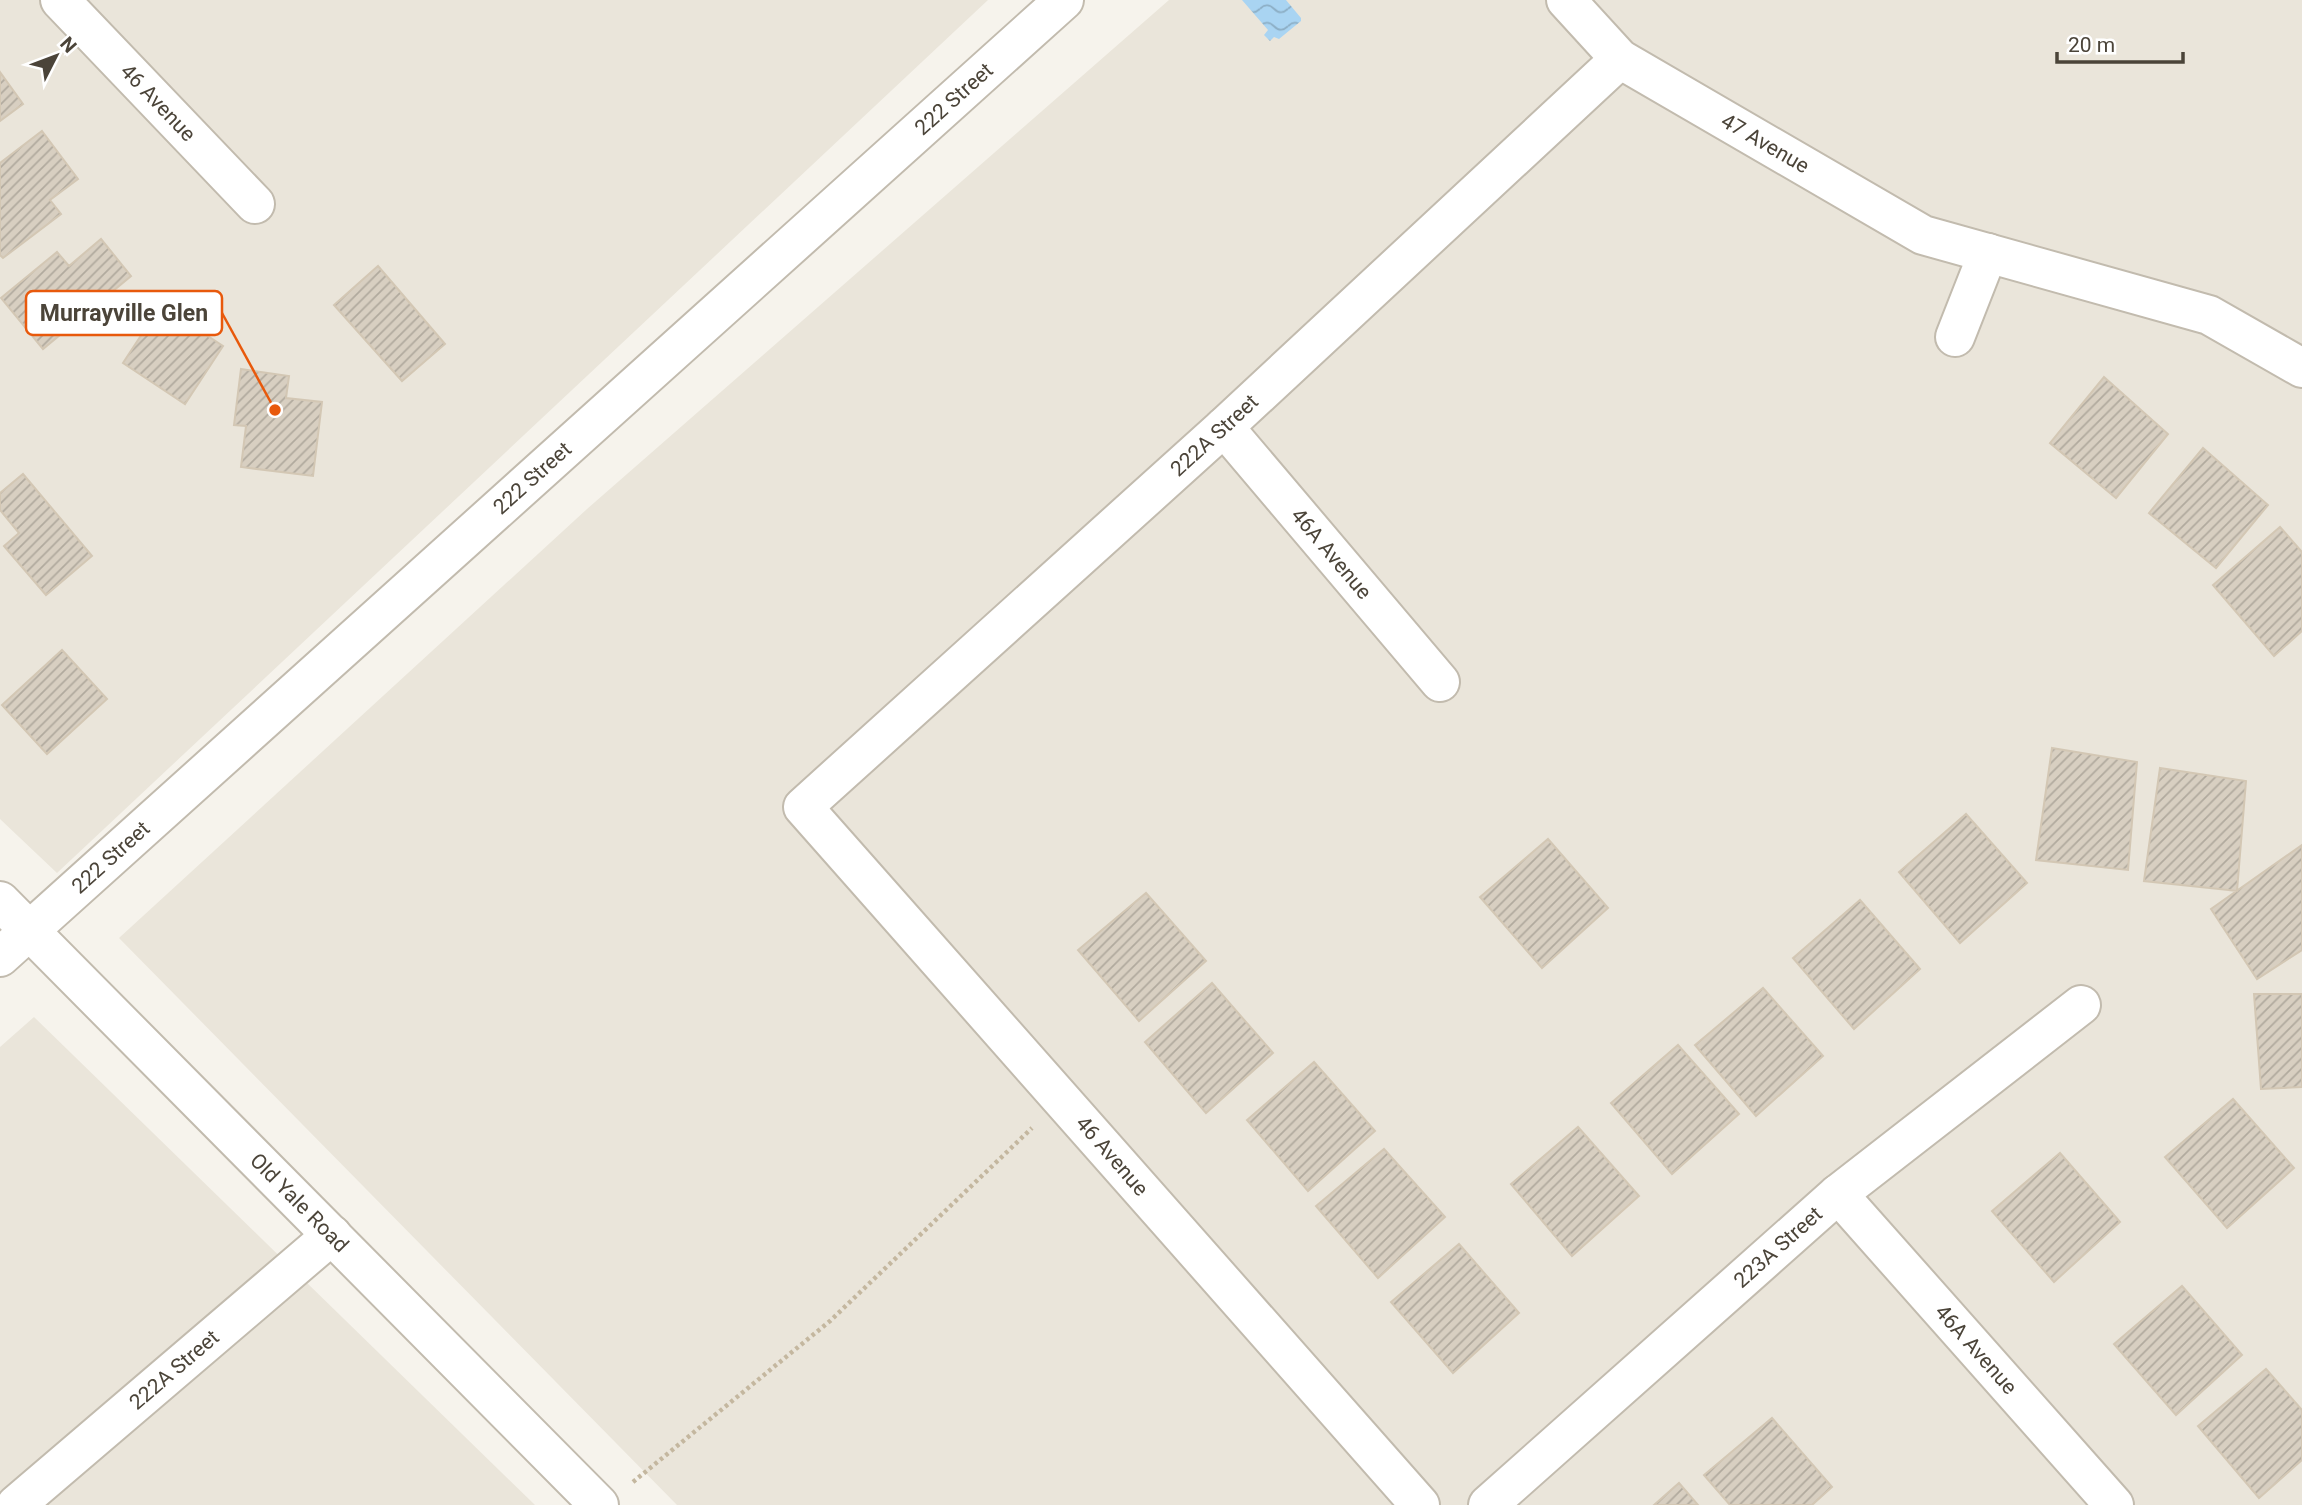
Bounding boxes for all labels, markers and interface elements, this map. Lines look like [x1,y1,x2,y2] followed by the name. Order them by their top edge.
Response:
[21,21,91,91] north arrow
[2057,21,2183,65] scale bar
[55,32,81,58] text: N
[2068,33,2115,57] text: 20 m
[910,58,998,140] street label: 222 Street
[116,59,200,146] street label: 46 Avenue
[1717,109,1813,178] street label: 47 Avenue
[26,291,222,335] callout: Murrayville Glen
[40,300,208,327] text: Murrayville Glen
[1166,389,1263,481] street label: 222A Street
[489,437,576,519] street label: 222 Street
[1286,503,1376,604] street label: 46A Avenue
[67,816,155,898] street label: 222 Street
[1071,1111,1153,1201] street label: 46 Avenue
[245,1148,353,1257] street label: Old Yale Road
[1729,1202,1827,1293] street label: 223A Street
[1930,1300,2022,1399] street label: 46A Avenue
[125,1325,224,1415] street label: 222A Street

